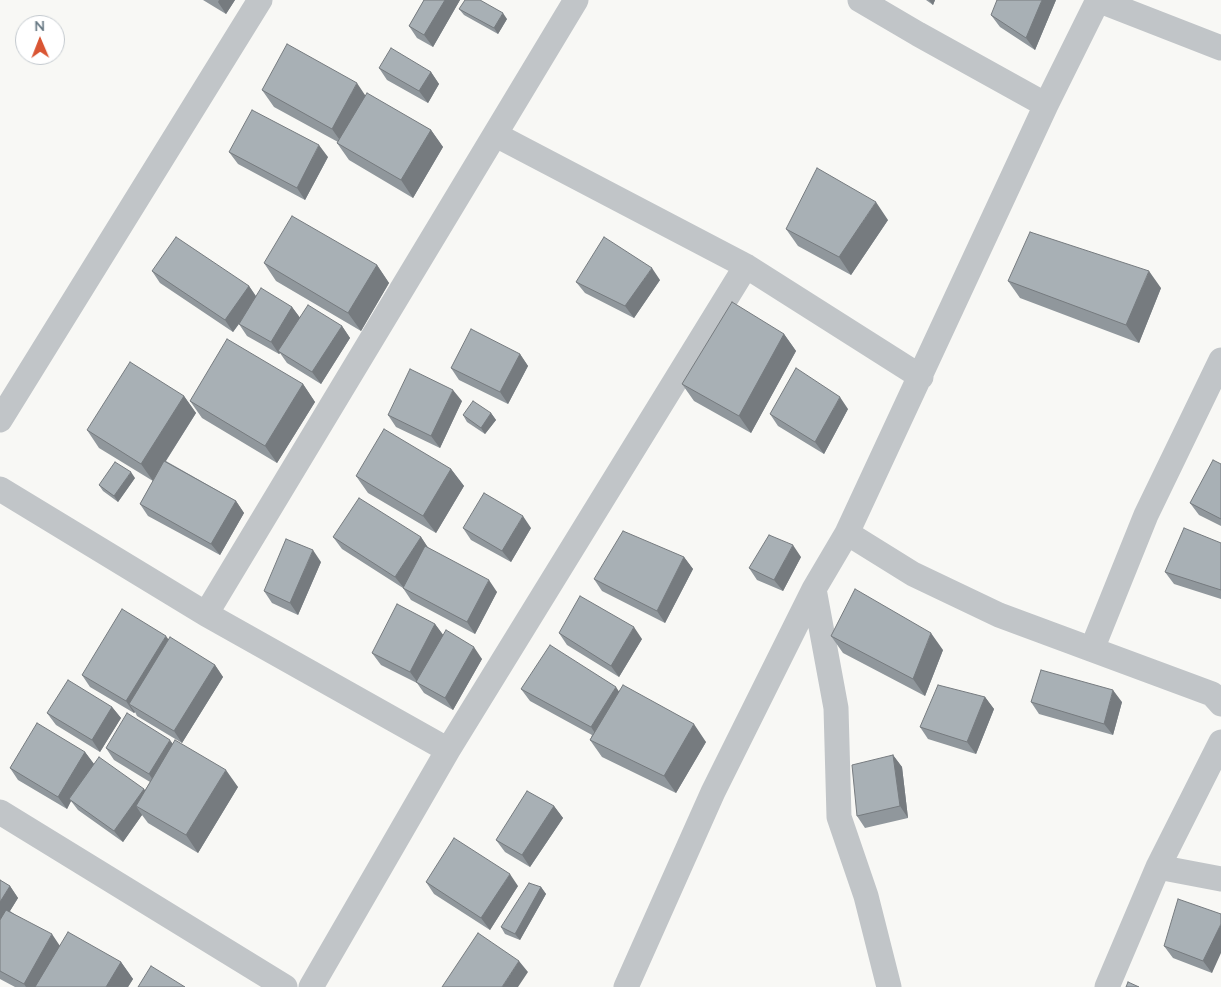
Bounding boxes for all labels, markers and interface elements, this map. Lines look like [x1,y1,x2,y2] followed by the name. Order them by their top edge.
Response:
[15,15,65,65] north arrow
[34,17,45,34] text: N

